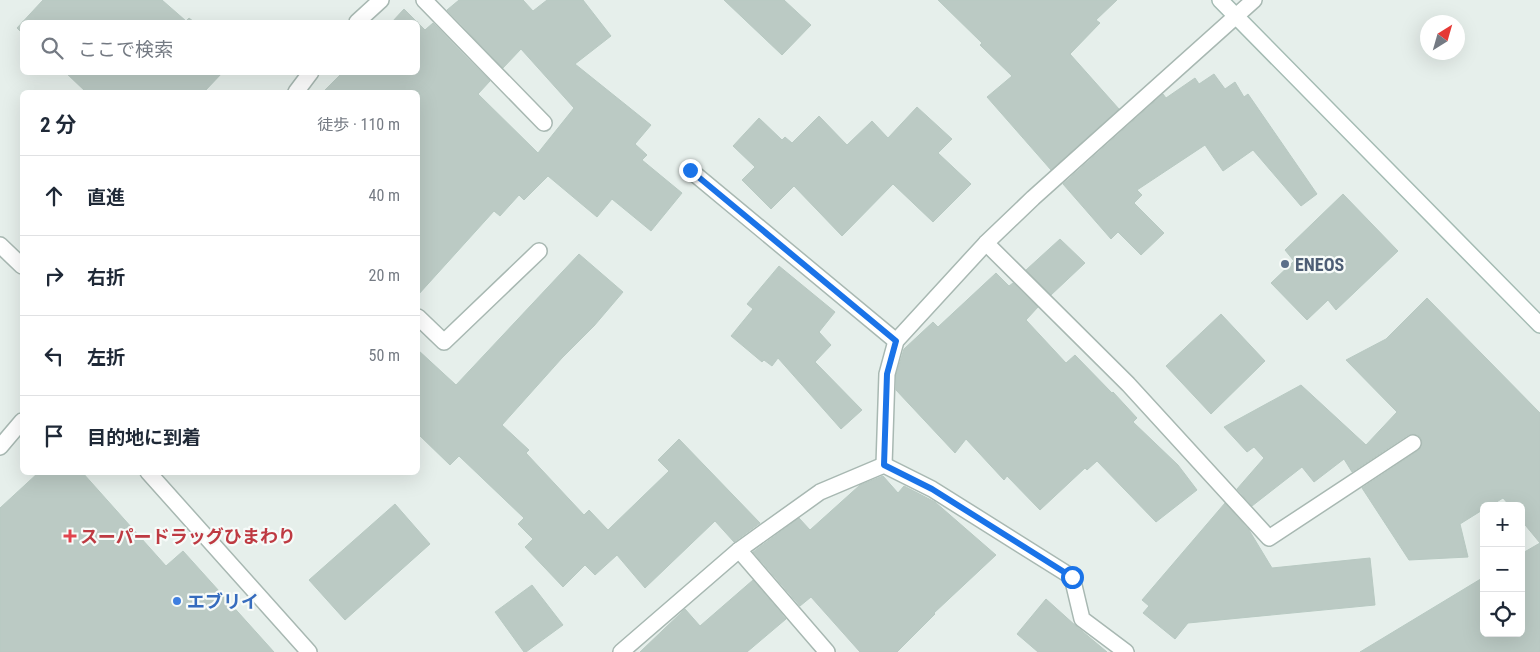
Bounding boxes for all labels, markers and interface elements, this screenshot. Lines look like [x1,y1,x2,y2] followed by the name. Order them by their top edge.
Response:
[1420,15,1465,60] north arrow
[20,20,420,75] search box
[38,34,66,62] icon: search
[78,38,173,61] text: ここで検索
[40,113,76,137] text: 2 分
[317,115,400,134] text: 徒歩 · 110 m
[679,159,702,182] route end
[40,182,68,210] icon: ahead
[87,186,125,209] text: 直進
[368,186,400,205] text: 40 m
[1295,254,1345,275] place label: ENEOS
[1279,258,1291,270] marker: ENEOS
[40,262,68,290] icon: right
[87,266,125,289] text: 右折
[368,266,400,285] text: 20 m
[40,342,68,370] icon: left
[87,346,125,369] text: 左折
[368,346,400,365] text: 50 m
[40,422,68,450] icon: arrive
[87,426,201,449] text: 目的地に到着
[1480,502,1525,637] map controls
[1480,502,1525,547] button: +
[80,526,296,547] place label: スーパードラッグひまわり
[64,530,76,542] marker: スーパードラッグひまわり
[1480,547,1525,592] button: −
[1061,566,1084,589] route start
[187,591,259,612] place label: エブリイ
[1480,592,1525,637] button: locate
[171,595,183,607] marker: エブリイ

